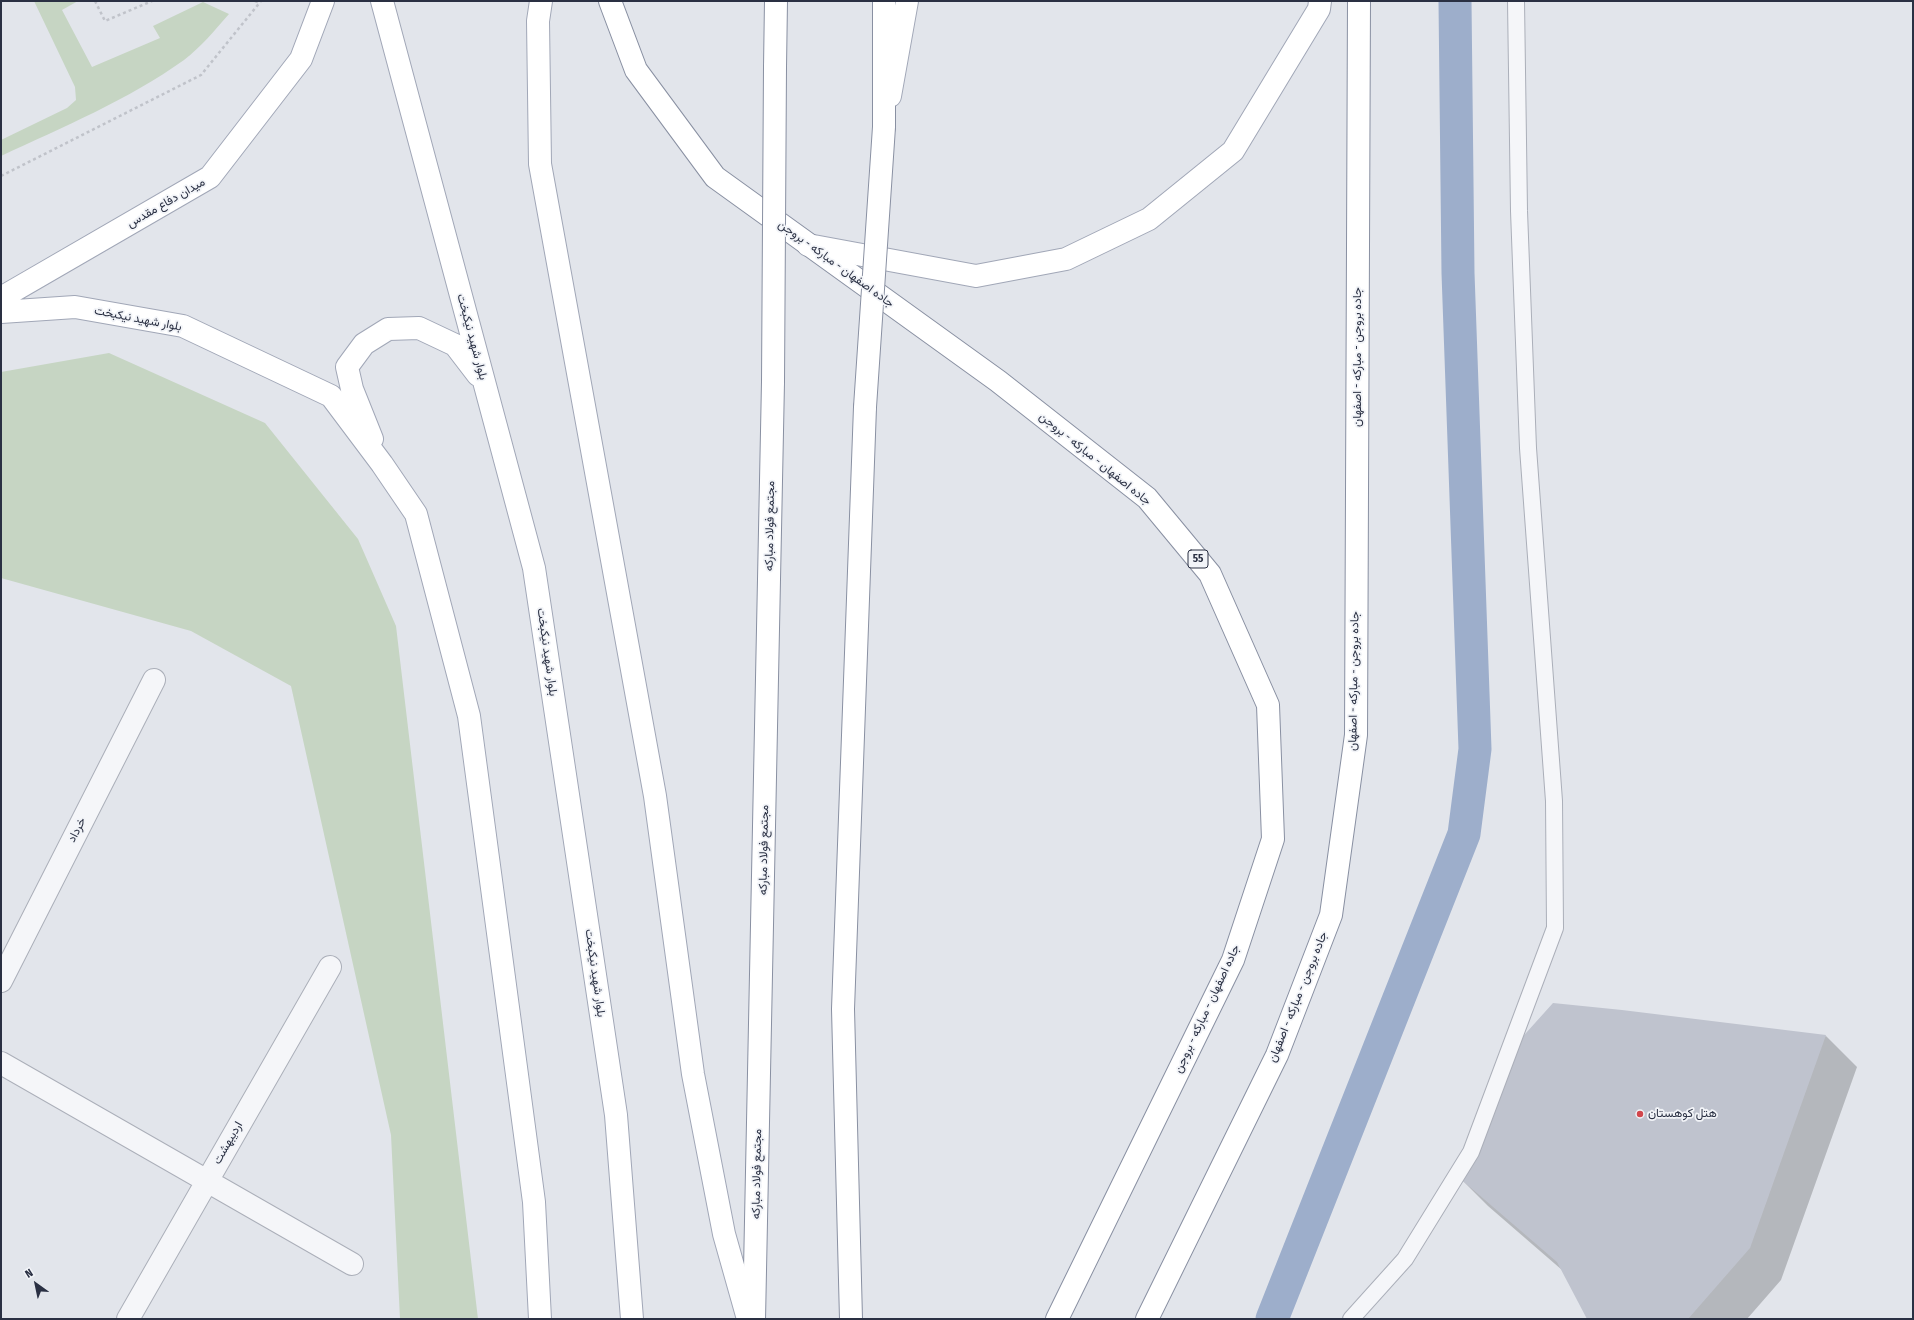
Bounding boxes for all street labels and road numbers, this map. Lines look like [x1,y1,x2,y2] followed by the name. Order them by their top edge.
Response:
[124,175,208,231] street label: میدان دفاع مقدس
[775,217,897,311] street label: جاده اصفهان - مبارکه - بروجن
[1351,287,1365,427] street label: جاده بروجن - مبارکه - اصفهان
[454,292,490,382] street label: بلوار شهید نیکبخت
[93,303,183,335] street label: بلوار شهید نیکبخت
[1036,409,1154,509] street label: جاده اصفهان - مبارکه - بروجن
[762,481,778,571] street label: مجتمع فولاد مبارکه
[1188,550,1208,568] road number: 55
[534,607,560,697] street label: بلوار شهید نیکبخت
[1346,611,1362,751] street label: جاده بروجن - مبارکه - اصفهان
[756,805,772,895] street label: مجتمع فولاد مبارکه
[65,815,89,845] street label: خرداد
[582,928,608,1018] street label: بلوار شهید نیکبخت
[1265,930,1331,1064] street label: جاده بروجن - مبارکه - اصفهان
[1171,943,1243,1075] street label: جاده اصفهان - مبارکه - بروجن
[210,1119,246,1167] street label: اردیبهشت
[749,1129,765,1219] street label: مجتمع فولاد مبارکه

